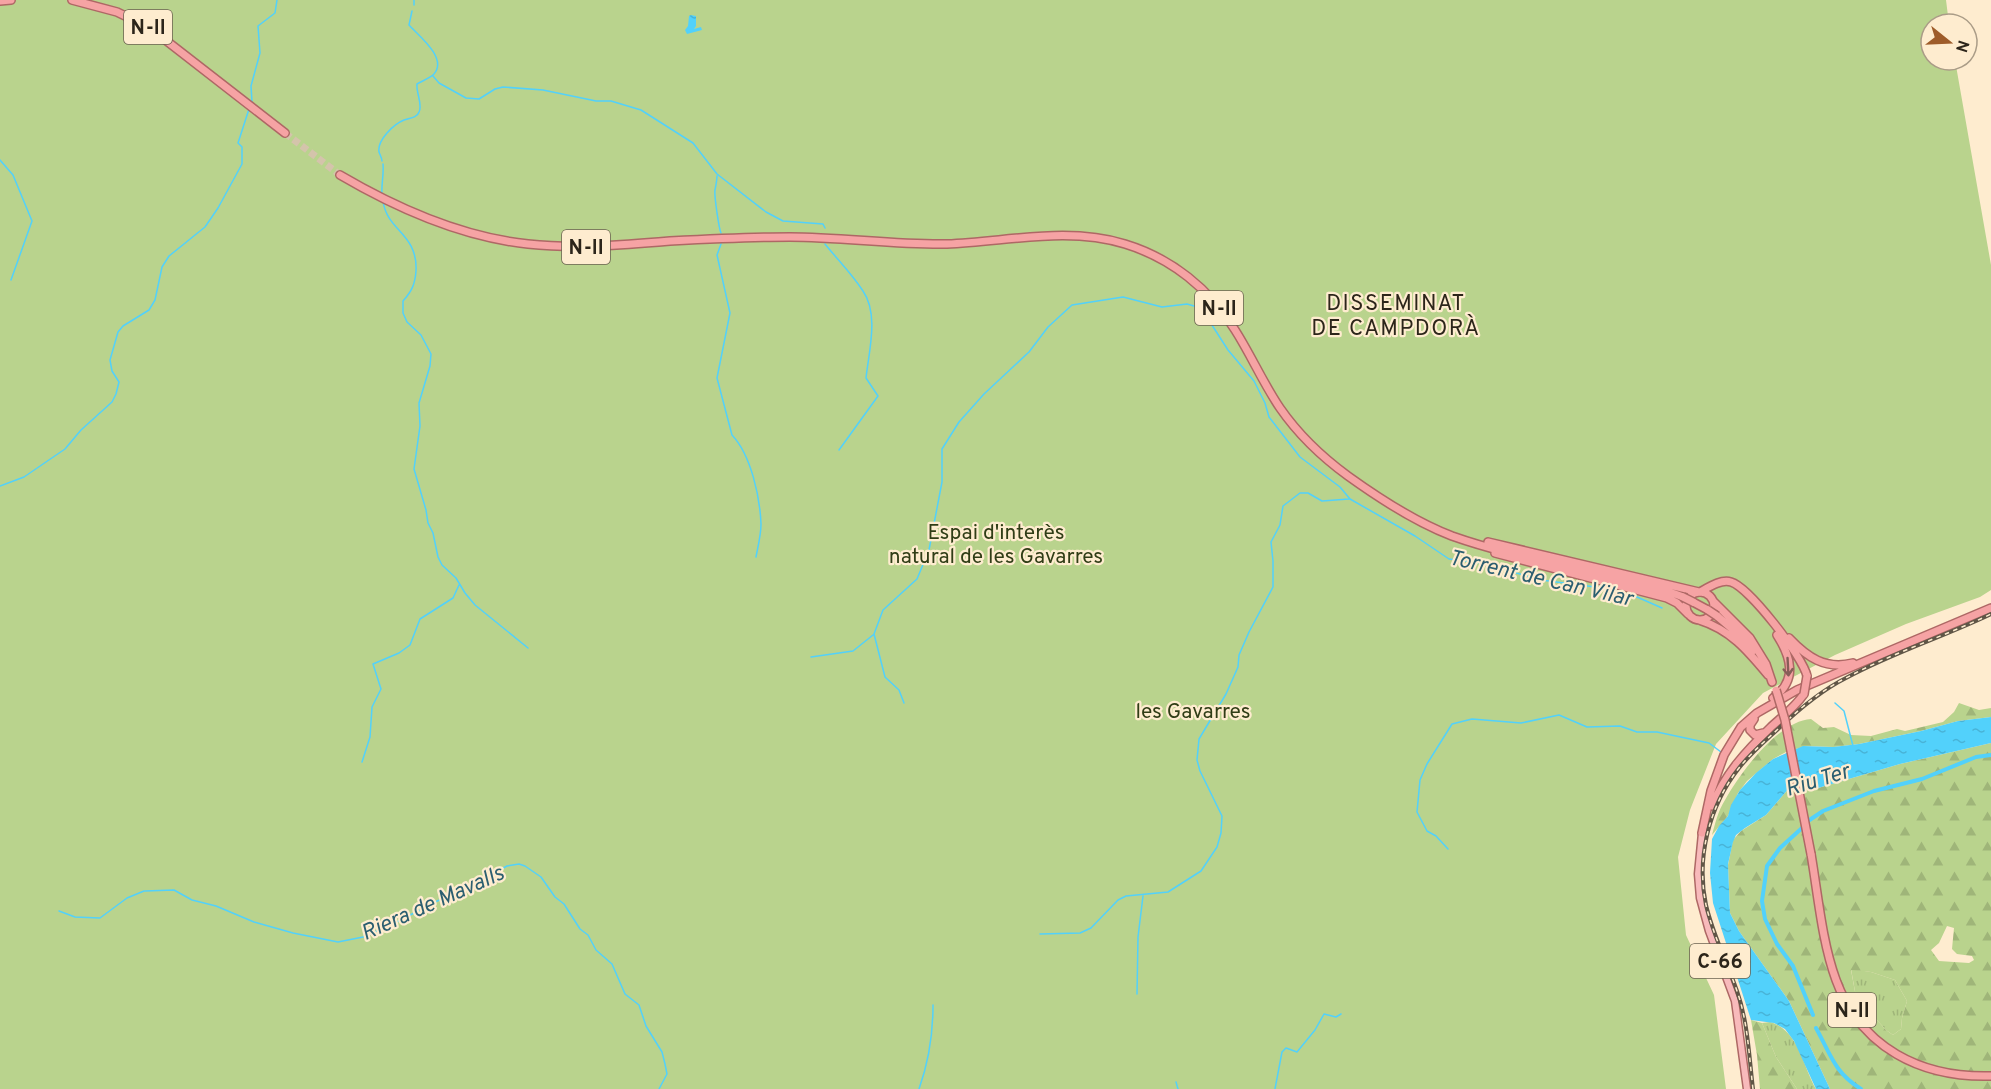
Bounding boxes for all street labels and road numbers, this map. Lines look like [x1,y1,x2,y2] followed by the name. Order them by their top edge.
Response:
[124,10,172,44] road number: N-II
[562,230,610,264] road number: N-II
[1195,291,1243,325] road number: N-II
[1690,944,1750,978] road number: C-66
[1828,993,1876,1027] road number: N-II

